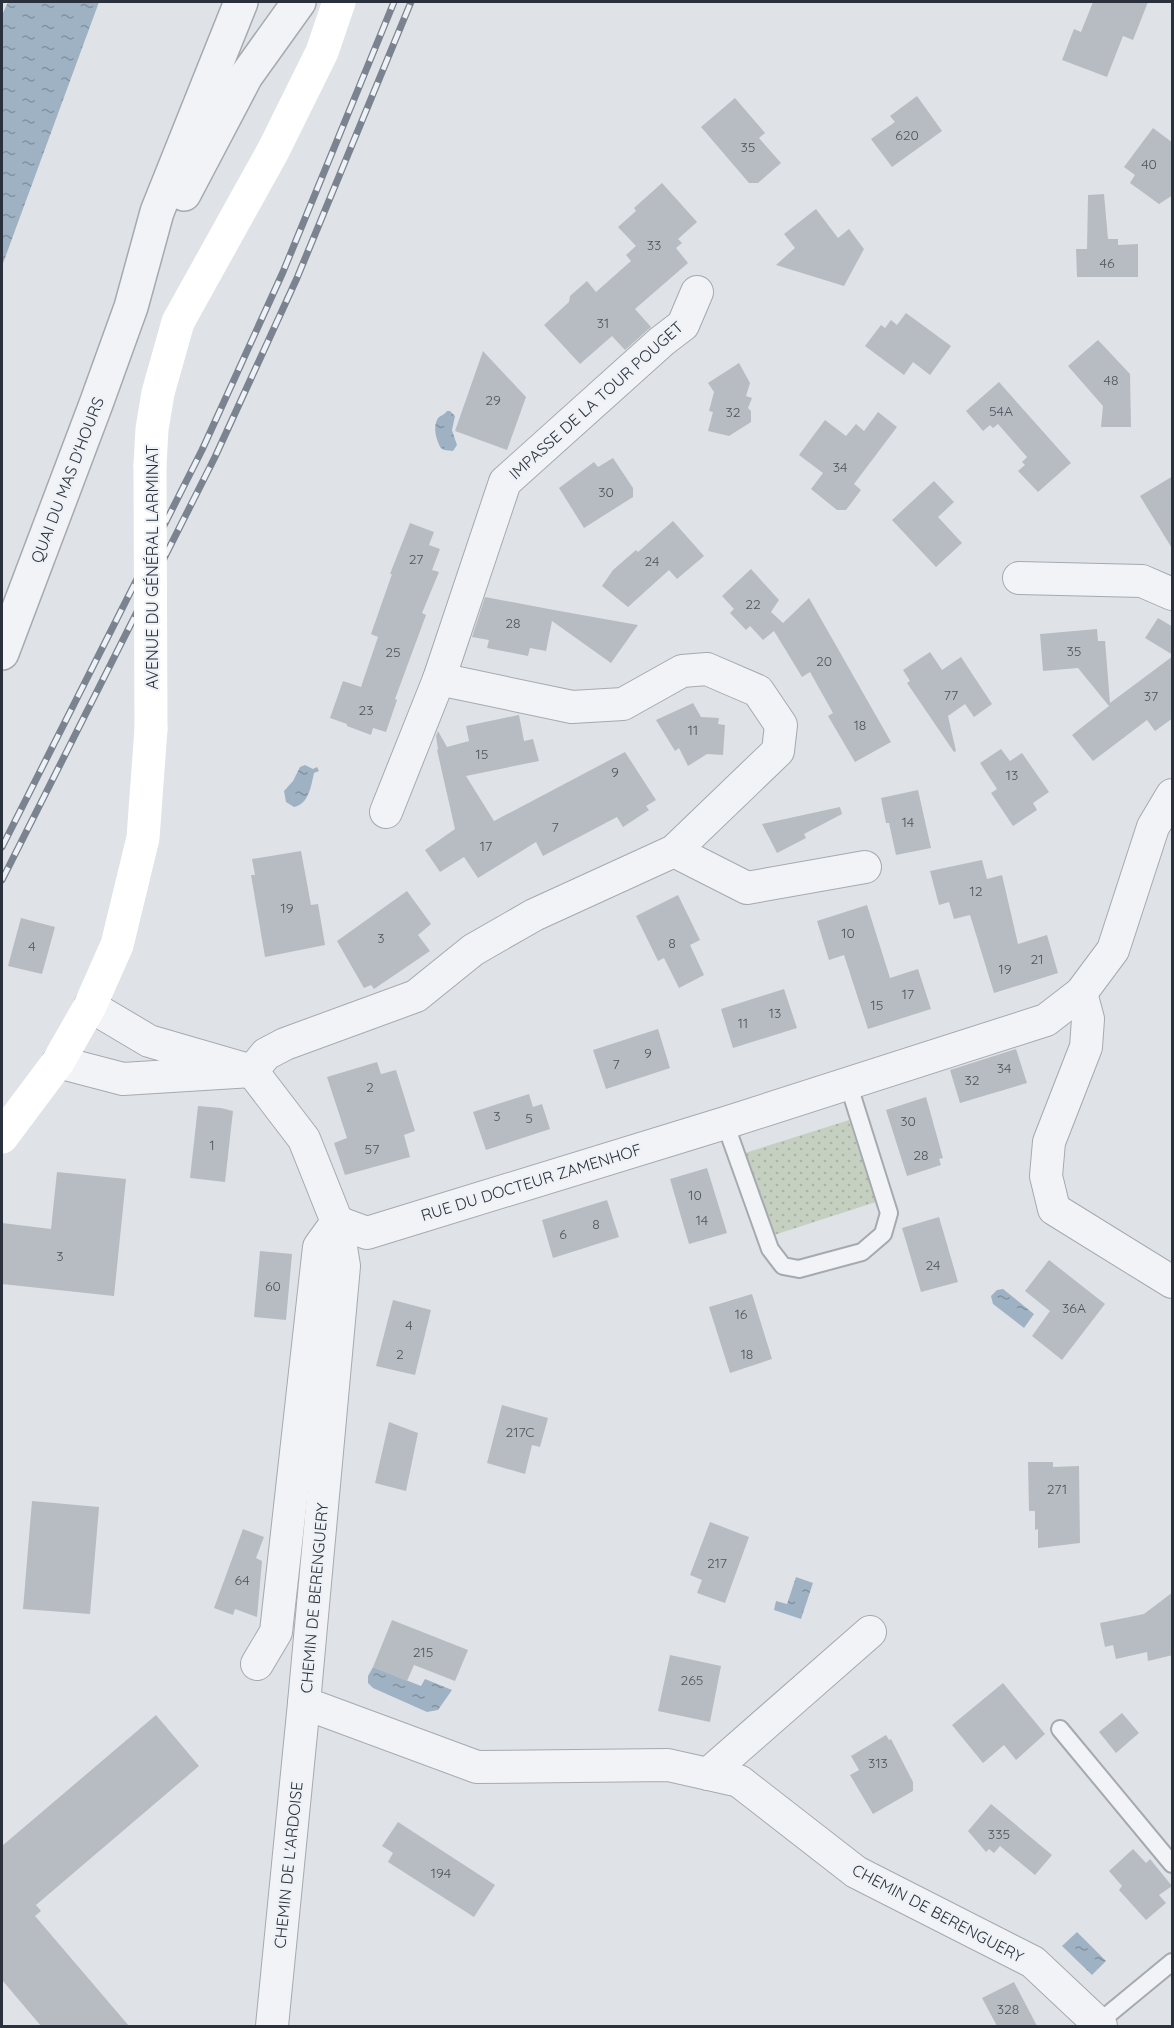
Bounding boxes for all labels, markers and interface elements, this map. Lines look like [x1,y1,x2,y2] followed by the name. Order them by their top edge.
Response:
[895,126,919,144] house number: 620
[741,138,755,156] house number: 35
[1141,155,1157,173] house number: 40
[647,236,661,254] house number: 33
[1100,254,1115,272] house number: 46
[597,314,609,332] house number: 31
[505,316,687,483] street label: IMPASSE DE LA TOUR POUGET
[1104,371,1118,389] house number: 48
[485,391,501,409] house number: 29
[26,394,108,566] street label: QUAI DU MAS D'HOURS
[989,402,1013,420] house number: 54A
[725,403,741,421] house number: 32
[142,444,162,689] street label: AVENUE DU GÉNÉRAL LARMINAT
[833,458,847,476] house number: 34
[598,483,614,501] house number: 30
[409,550,423,568] house number: 27
[645,552,659,570] house number: 24
[745,595,761,613] house number: 22
[505,614,521,632] house number: 28
[1067,642,1081,660] house number: 35
[385,643,401,661] house number: 25
[816,652,832,670] house number: 20
[944,686,958,704] house number: 77
[1144,687,1158,705] house number: 37
[358,701,374,719] house number: 23
[854,716,866,734] house number: 18
[688,721,698,739] house number: 11
[476,745,488,763] house number: 15
[611,763,619,781] house number: 9
[1006,766,1018,784] house number: 13
[902,813,914,831] house number: 14
[551,818,559,836] house number: 7
[480,837,492,855] house number: 17
[970,882,983,900] house number: 12
[281,899,294,917] house number: 19
[841,924,855,942] house number: 10
[377,929,385,947] house number: 3
[668,934,676,952] house number: 8
[28,937,36,955] house number: 4
[1031,950,1043,968] house number: 21
[999,960,1012,978] house number: 19
[902,985,914,1003] house number: 17
[871,996,883,1014] house number: 15
[769,1004,781,1022] house number: 13
[738,1014,748,1032] house number: 11
[644,1044,652,1062] house number: 9
[612,1055,620,1073] house number: 7
[997,1059,1011,1077] house number: 34
[964,1071,980,1089] house number: 32
[366,1078,374,1096] house number: 2
[493,1107,501,1125] house number: 3
[525,1109,533,1127] house number: 5
[900,1112,916,1130] house number: 30
[209,1136,215,1154] house number: 1
[418,1139,644,1225] street label: RUE DU DOCTEUR ZAMENHOF
[365,1140,379,1158] house number: 57
[913,1146,929,1164] house number: 28
[688,1186,702,1204] house number: 10
[696,1211,708,1229] house number: 14
[592,1215,600,1233] house number: 8
[559,1225,567,1243] house number: 6
[56,1247,64,1265] house number: 3
[926,1256,940,1274] house number: 24
[265,1277,281,1295] house number: 60
[1062,1299,1086,1317] house number: 36A
[735,1305,748,1323] house number: 16
[405,1316,413,1334] house number: 4
[396,1345,404,1363] house number: 2
[741,1345,753,1363] house number: 18
[506,1423,534,1441] house number: 217C
[1047,1480,1067,1498] house number: 271
[296,1502,332,1694] street label: CHEMIN DE BERENGUERY
[707,1554,727,1572] house number: 217
[234,1571,250,1589] house number: 64
[413,1643,433,1661] house number: 215
[681,1671,703,1689] house number: 265
[868,1754,888,1772] house number: 313
[269,1781,307,1949] street label: CHEMIN DE L'ARDOISE
[988,1825,1010,1843] house number: 335
[849,1859,1027,1967] street label: CHEMIN DE BERENGUERY
[431,1864,451,1882] house number: 194
[997,2000,1019,2018] house number: 328

